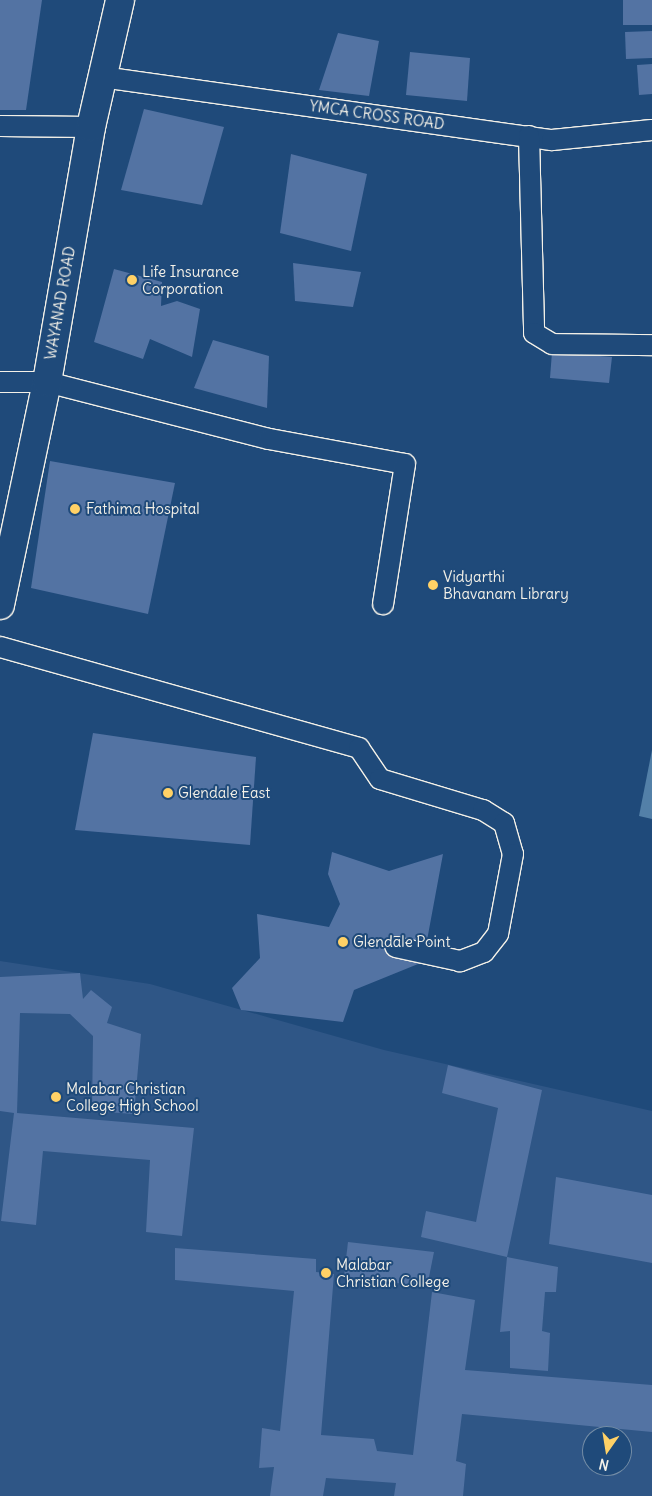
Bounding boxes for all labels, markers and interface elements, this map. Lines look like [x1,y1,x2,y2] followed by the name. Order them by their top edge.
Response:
[308,97,446,133] street label: YMCA CROSS ROAD
[41,245,79,361] street label: WAYANAD ROAD
[142,262,239,297] place label: Life Insurance Corporation
[126,274,138,286] marker: Life Insurance Corporation
[86,500,200,518] place label: Fathima Hospital
[68,502,82,516] marker: Fathima Hospital
[443,567,569,602] place label: Vidyarthi Bhavanam Library
[427,579,439,591] marker: Vidyarthi Bhavanam Library
[178,784,270,802] place label: Glendale East
[162,787,174,799] marker: Glendale East
[353,933,450,951] place label: Glendale Point
[337,936,349,948] marker: Glendale Point
[66,1079,199,1114] place label: Malabar Christian College High School
[50,1091,62,1103] marker: Malabar Christian College High School
[336,1255,449,1290] place label: Malabar Christian College
[320,1267,332,1279] marker: Malabar Christian College
[582,1426,632,1476] north arrow
[597,1455,611,1475] text: N

